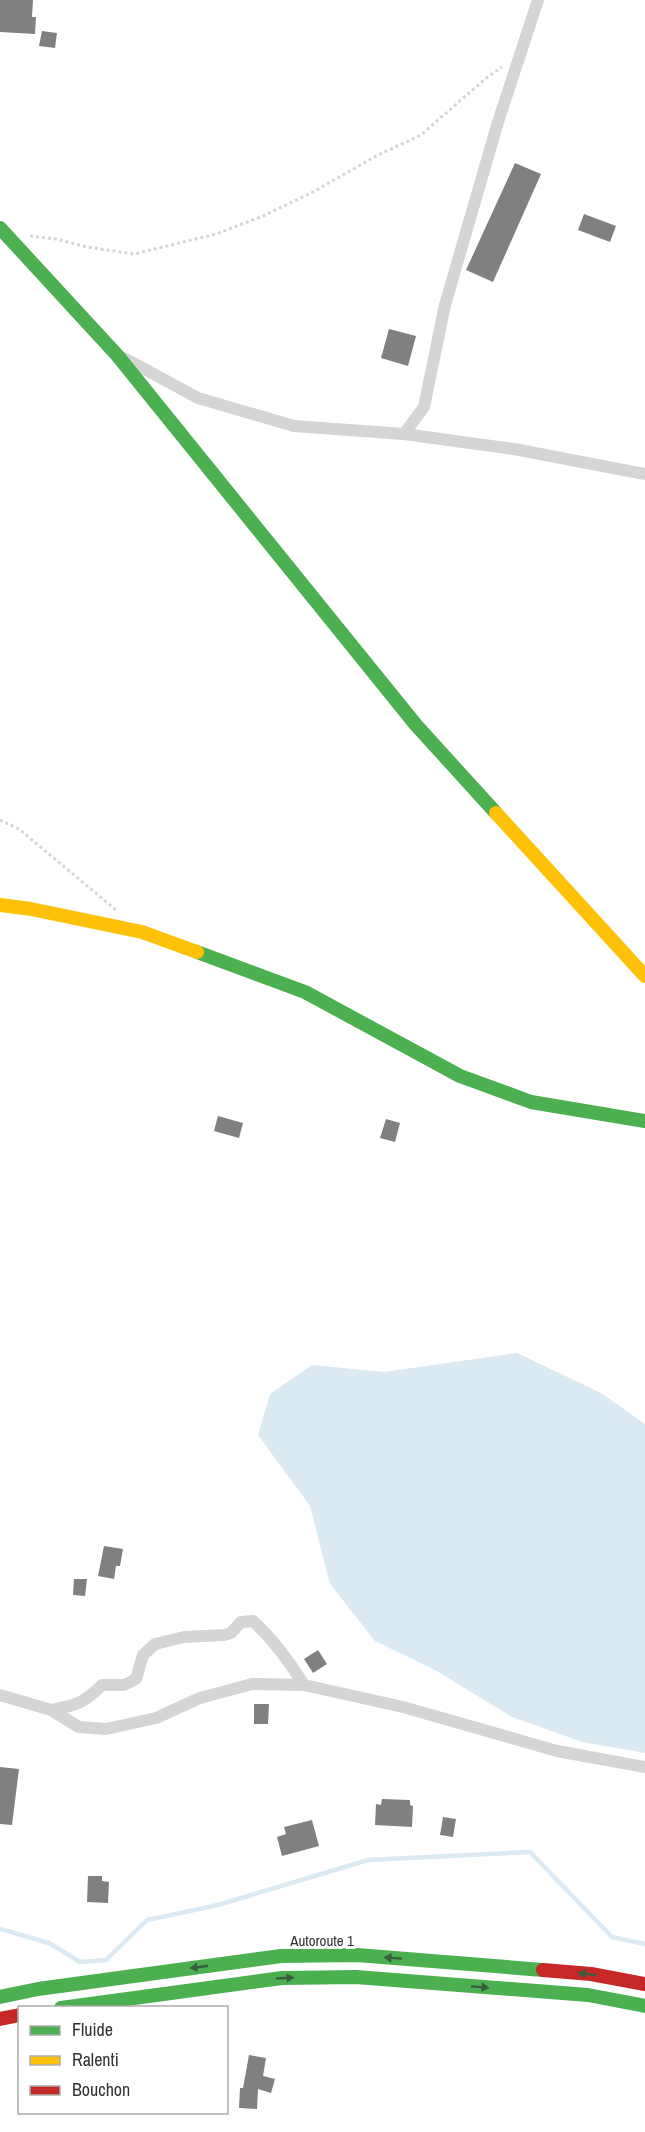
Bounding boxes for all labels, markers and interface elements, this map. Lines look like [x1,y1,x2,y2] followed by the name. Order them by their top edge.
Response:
[289,1930,354,1951] street label: Autoroute 1
[384,1953,403,1963] one-way arrow
[189,1963,208,1972] one-way arrow
[578,1969,597,1978] one-way arrow
[276,1974,295,1983] one-way arrow
[470,1982,489,1991] one-way arrow
[18,2006,228,2114] legend
[72,2017,113,2042] text: Fluide
[72,2047,119,2072] text: Ralenti
[72,2077,130,2102] text: Bouchon

